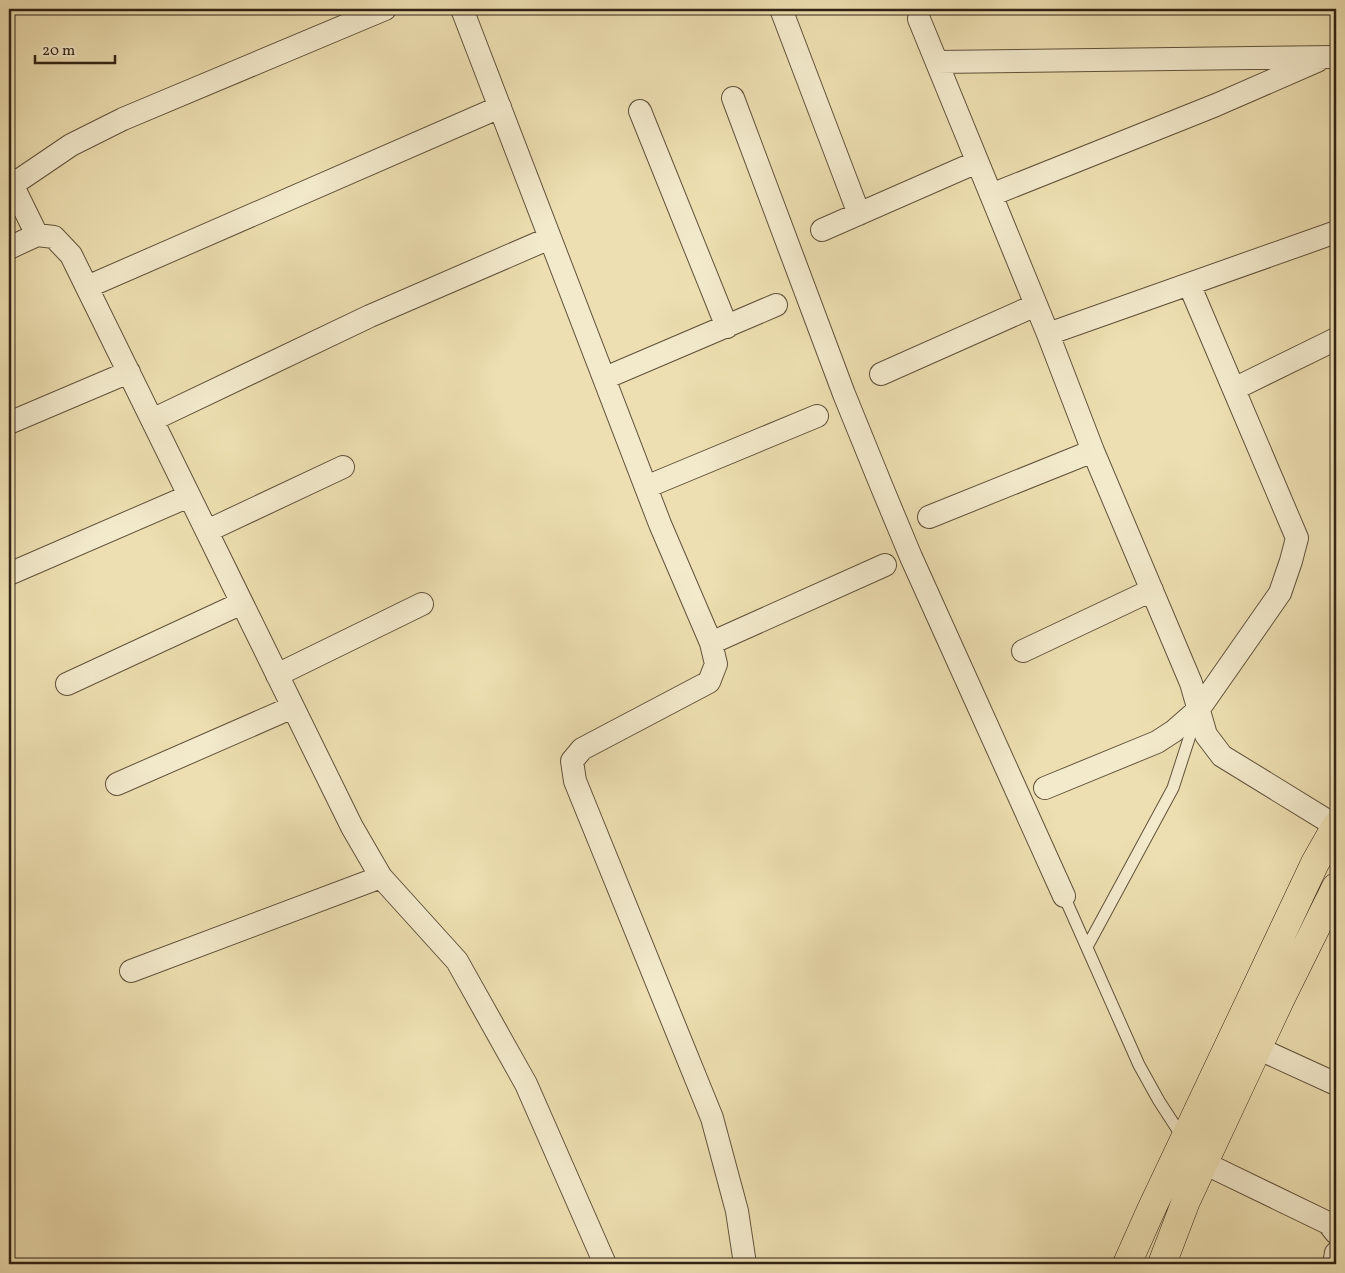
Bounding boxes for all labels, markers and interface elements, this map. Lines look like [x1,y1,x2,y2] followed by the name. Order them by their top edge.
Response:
[35,32,115,64] scale bar
[42,41,75,62] text: 20 m

